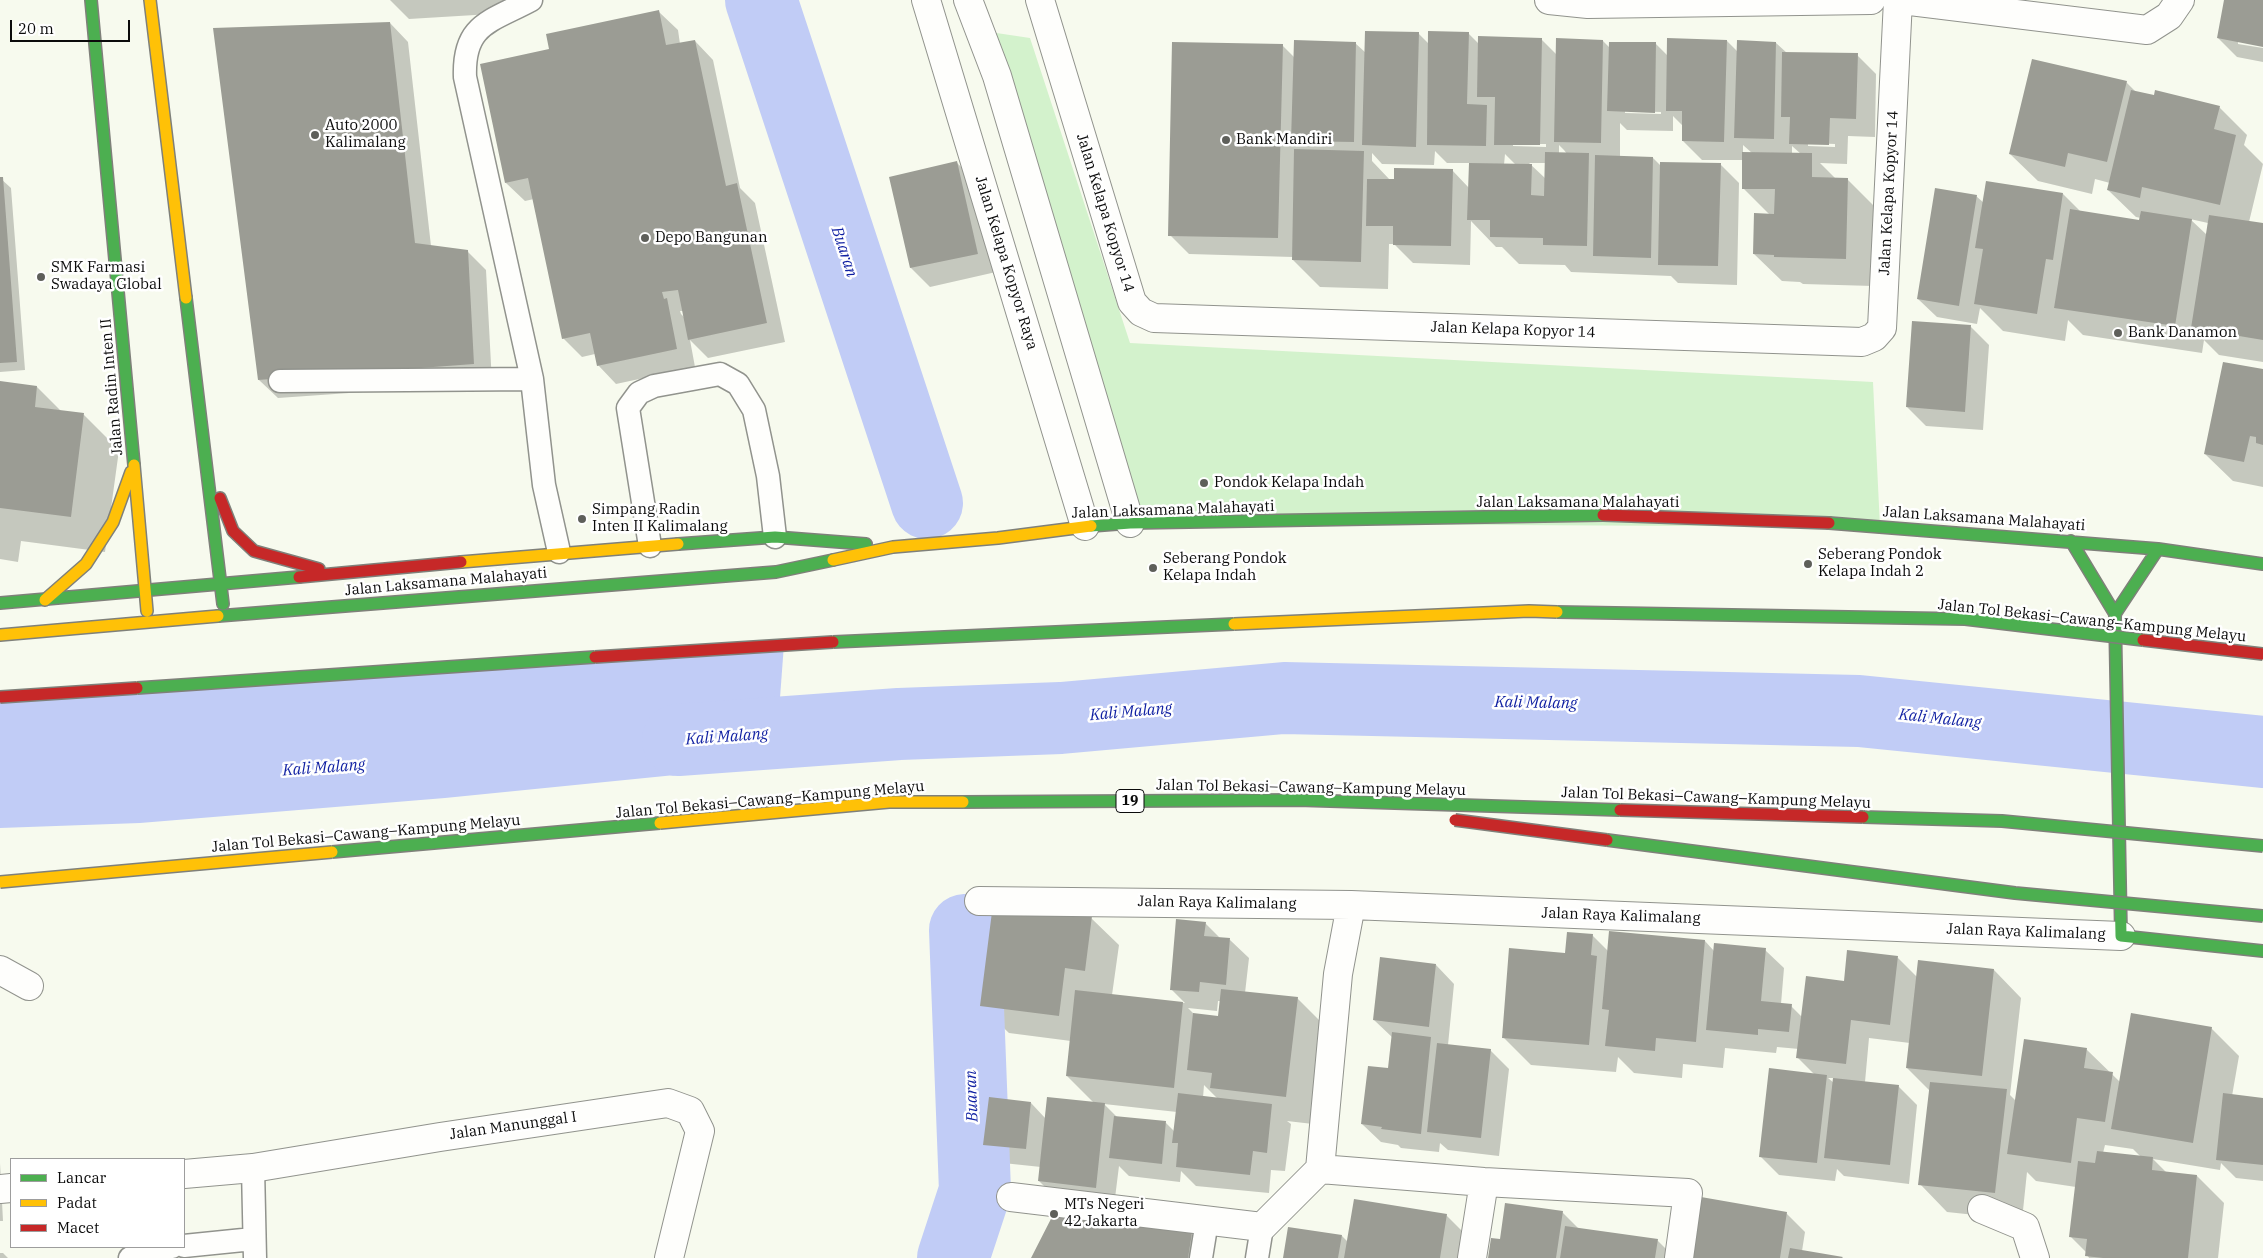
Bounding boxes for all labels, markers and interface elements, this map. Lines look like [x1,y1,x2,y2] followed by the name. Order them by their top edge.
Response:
[12,10,132,42] scale bar
[18,19,54,38] text: 20 m
[1876,110,1902,276] street label: Jalan Kelapa Kopyor 14
[325,117,406,152] place label: Auto 2000 Kalimalang
[309,129,321,141] marker: Auto 2000 Kalimalang
[1072,131,1138,295] street label: Jalan Kelapa Kopyor 14
[1236,131,1332,149] place label: Bank Mandiri
[1220,134,1232,146] marker: Bank Mandiri
[971,174,1041,352] street label: Jalan Kelapa Kopyor Raya
[827,224,861,280] water label: Buaran
[655,229,768,247] place label: Depo Bangunan
[639,232,651,244] marker: Depo Bangunan
[51,259,162,294] place label: SMK Farmasi Swadaya Global
[35,271,47,283] marker: SMK Farmasi Swadaya Global
[97,318,127,456] street label: Jalan Radin Inten II
[1430,318,1596,342] street label: Jalan Kelapa Kopyor 14
[2128,324,2237,342] place label: Bank Danamon
[2112,327,2124,339] marker: Bank Danamon
[1214,474,1364,492] place label: Pondok Kelapa Indah
[1198,477,1210,489] marker: Pondok Kelapa Indah
[1476,494,1680,512] street label: Jalan Laksamana Malahayati
[1071,497,1275,523] street label: Jalan Laksamana Malahayati
[592,501,728,536] place label: Simpang Radin Inten II Kalimalang
[1882,503,2086,535] street label: Jalan Laksamana Malahayati
[576,513,588,525] marker: Simpang Radin Inten II Kalimalang
[1818,546,1942,581] place label: Seberang Pondok Kelapa Indah 2
[1163,550,1287,585] place label: Seberang Pondok Kelapa Indah
[1802,558,1814,570] marker: Seberang Pondok Kelapa Indah 2
[1147,562,1159,574] marker: Seberang Pondok Kelapa Indah
[344,564,548,600] street label: Jalan Laksamana Malahayati
[1937,596,2247,646] street label: Jalan Tol Bekasi–Cawang–Kampung Melayu
[1494,693,1578,713] water label: Kali Malang
[1089,699,1173,725] water label: Kali Malang
[1898,705,1982,733] water label: Kali Malang
[685,725,769,749] water label: Kali Malang
[282,756,366,780] water label: Kali Malang
[1156,776,1466,800] street label: Jalan Tol Bekasi–Cawang–Kampung Melayu
[615,778,925,822] street label: Jalan Tol Bekasi–Cawang–Kampung Melayu
[1561,784,1871,812] street label: Jalan Tol Bekasi–Cawang–Kampung Melayu
[1116,789,1144,812] road number: 19
[211,812,521,856] street label: Jalan Tol Bekasi–Cawang–Kampung Melayu
[1137,893,1297,913] street label: Jalan Raya Kalimalang
[1541,904,1701,928] street label: Jalan Raya Kalimalang
[1946,920,2106,944] street label: Jalan Raya Kalimalang
[961,1070,983,1122] water label: Buaran
[448,1108,578,1144] street label: Jalan Manunggal I
[10,1158,185,1248] legend
[57,1168,106,1187] text: Lancar
[57,1193,97,1212] text: Padat
[1064,1196,1144,1231] place label: MTs Negeri 42 Jakarta
[1048,1208,1060,1220] marker: MTs Negeri 42 Jakarta
[57,1218,99,1237] text: Macet

